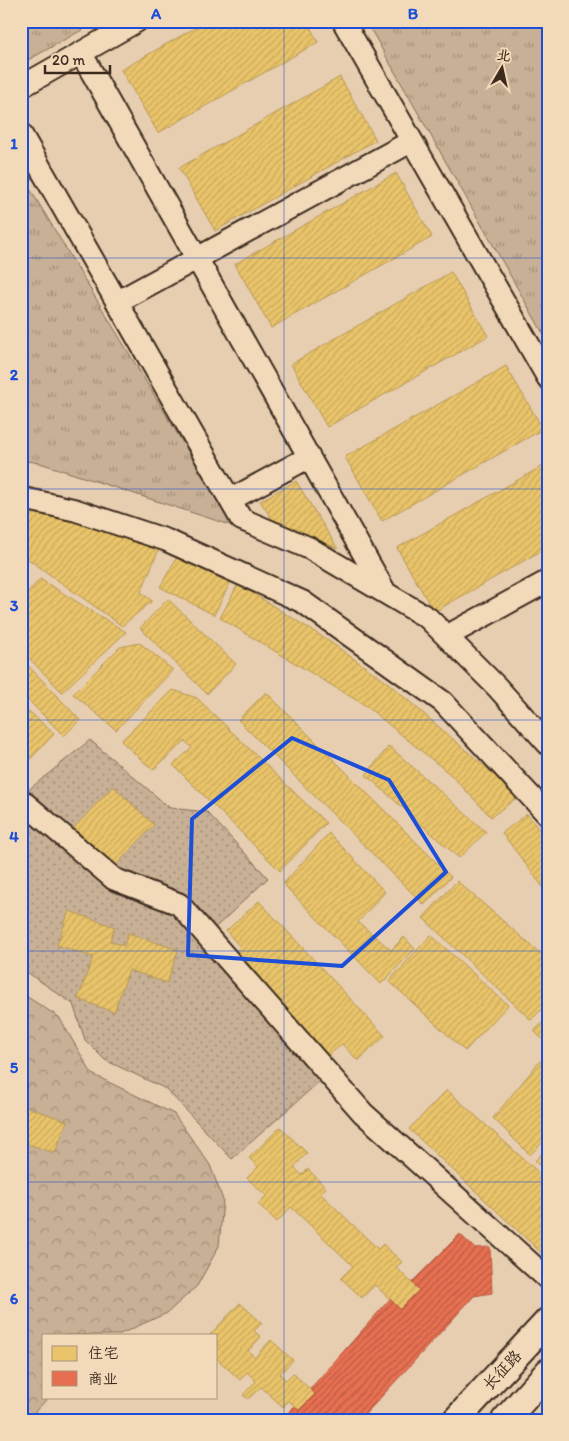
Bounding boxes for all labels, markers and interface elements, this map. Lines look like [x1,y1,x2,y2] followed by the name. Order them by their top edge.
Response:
[150,4,162,23] text: A
[408,4,419,23] text: B
[45,42,110,74] scale bar
[476,42,526,92] north arrow
[496,46,512,65] text: 北
[52,51,86,69] text: 20 m
[10,134,18,153] text: 1
[10,365,19,384] text: 2
[10,596,19,615] text: 3
[9,827,19,846] text: 4
[10,1058,19,1077] text: 5
[10,1289,19,1308] text: 6
[42,1334,218,1398] legend
[88,1344,118,1362] text: 住宅
[479,1346,525,1394] street label: 长征路
[88,1370,118,1388] text: 商业

